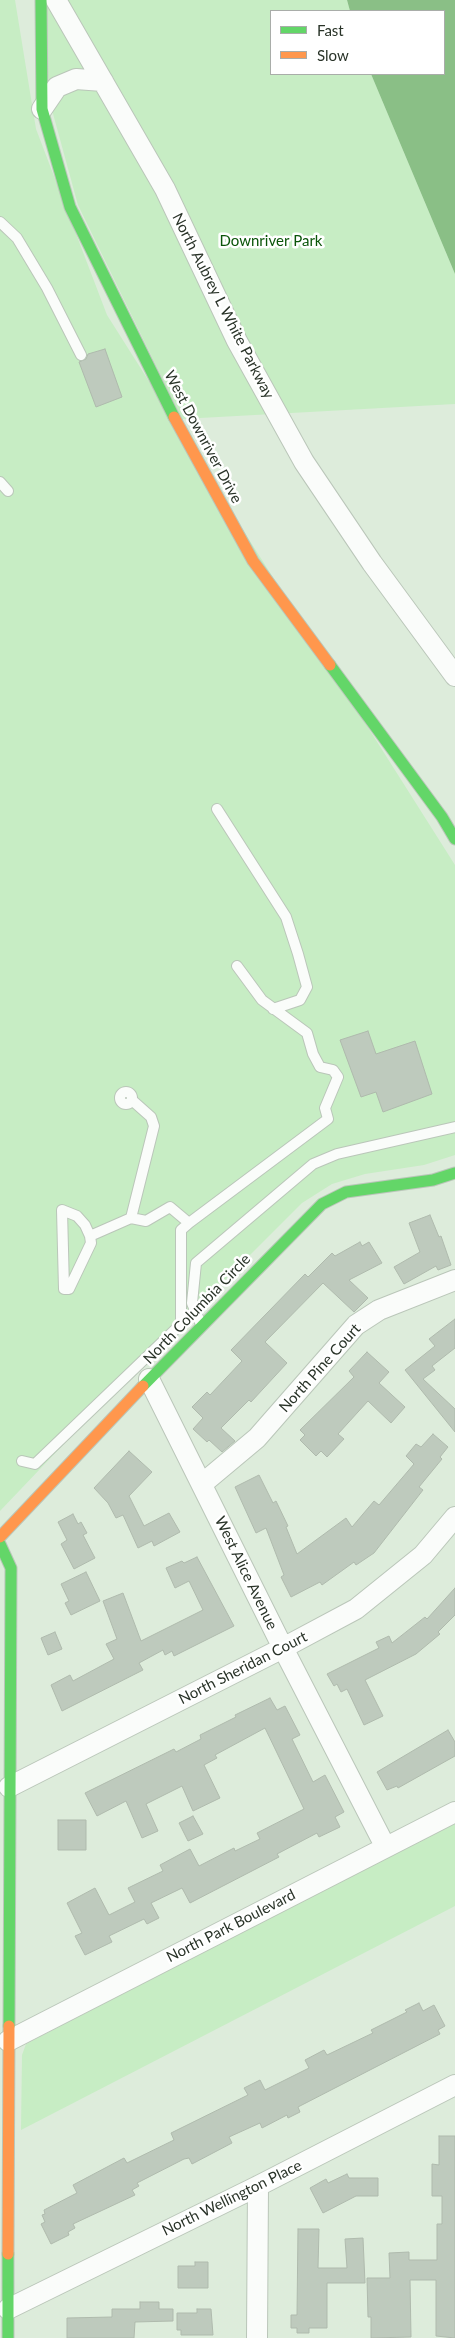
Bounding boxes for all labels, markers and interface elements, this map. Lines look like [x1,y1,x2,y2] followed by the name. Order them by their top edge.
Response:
[270,10,445,75] legend
[317,21,344,39] text: Fast
[317,46,349,64] text: Slow
[168,210,278,402] street label: North Aubrey L White Parkway
[220,232,322,250] park label: Downriver Park
[160,368,246,506] street label: West Downriver Drive
[140,1250,254,1368] street label: North Columbia Circle
[275,1320,365,1416] street label: North Pine Court
[211,1513,281,1633] street label: West Alice Avenue
[176,1628,310,1708] street label: North Sheridan Court
[164,1886,298,1966] street label: North Park Boulevard
[159,2156,305,2240] street label: North Wellington Place

